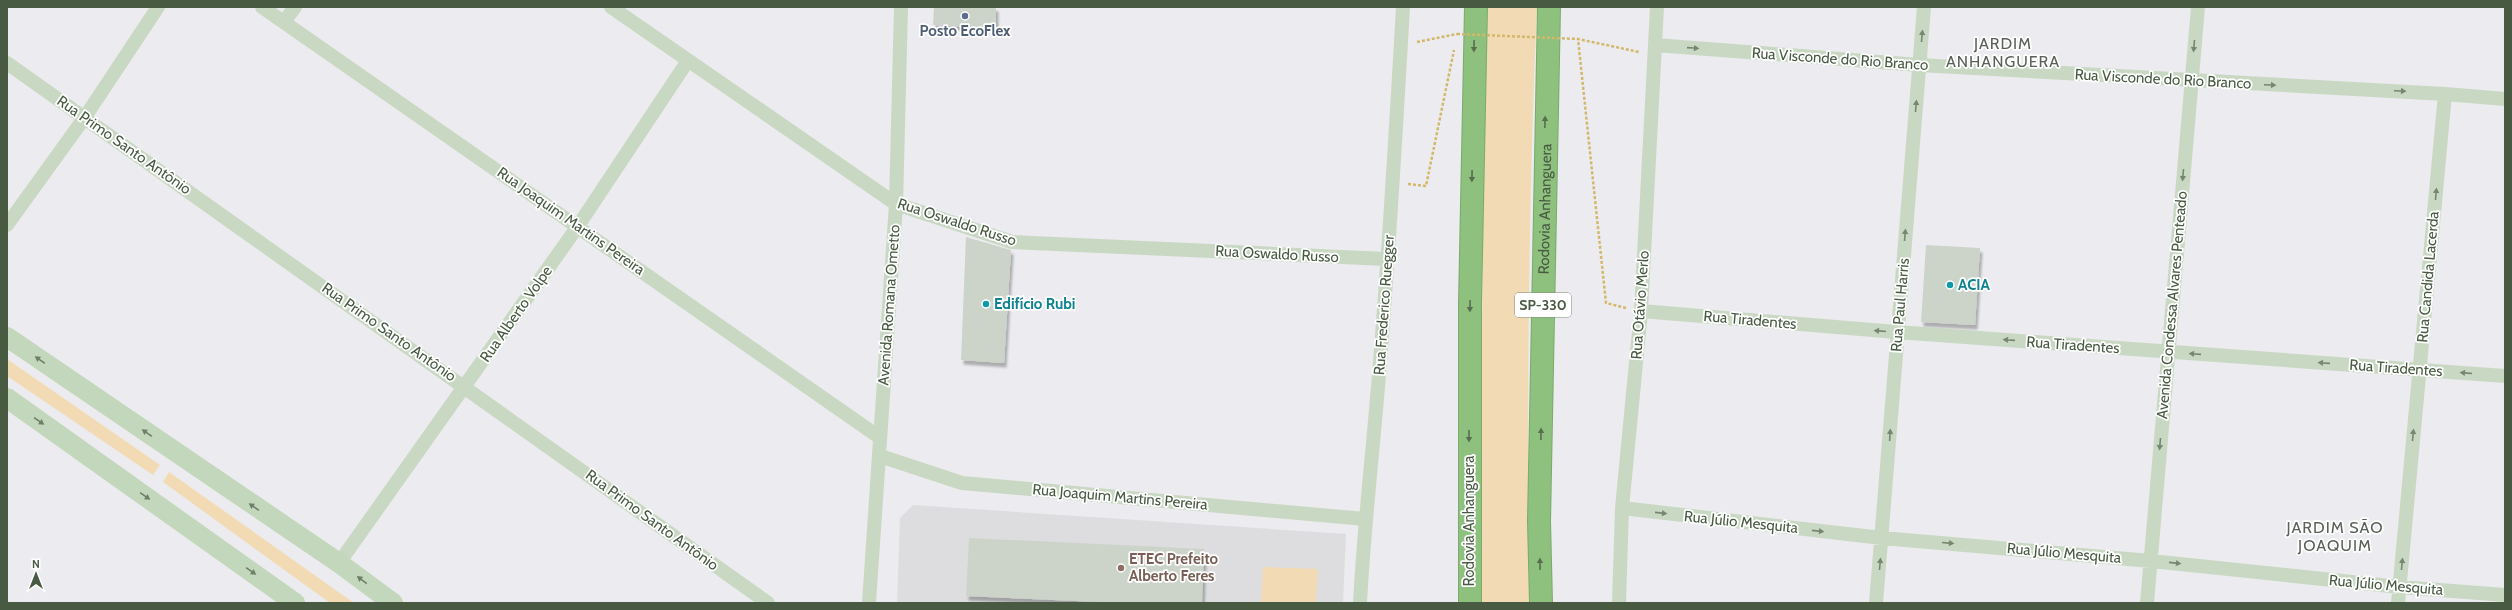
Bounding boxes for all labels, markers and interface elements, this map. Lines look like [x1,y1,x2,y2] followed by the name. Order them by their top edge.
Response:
[960,11,970,21] marker: Posto EcoFlex
[920,22,1011,40] place label: Posto EcoFlex
[1918,30,1925,42] one-way arrow
[1946,34,2060,71] district label: JARDIM ANHANGUERA
[1471,40,1477,53] one-way arrow
[2191,40,2198,52] one-way arrow
[1687,44,1699,51] one-way arrow
[1751,44,1929,74] street label: Rua Visconde do Rio Branco
[2074,65,2252,93] street label: Rua Visconde do Rio Branco
[2264,82,2277,88] one-way arrow
[2394,88,2406,95] one-way arrow
[53,92,195,198] street label: Rua Primo Santo Antônio
[1912,100,1919,112] one-way arrow
[1542,115,1548,128] one-way arrow
[1535,143,1555,275] street label: Rodovia Anhanguera
[494,163,649,279] street label: Rua Joaquim Martins Pereira
[2180,169,2187,181] one-way arrow
[1469,170,1475,183] one-way arrow
[2432,188,2439,200] one-way arrow
[2153,190,2191,420] street label: Avenida Condessa Alvares Penteado
[895,194,1019,250] street label: Rua Oswaldo Russo
[2413,210,2443,343] street label: Rua Candida Lacerda
[874,224,904,386] street label: Avenida Romana Ometto
[1902,229,1909,241] one-way arrow
[1370,234,1398,376] street label: Rua Frederico Ruegger
[1215,242,1339,266] street label: Rua Oswaldo Russo
[1627,250,1653,360] street label: Rua Otávio Merlo
[1887,257,1913,353] street label: Rua Paul Harris
[476,262,556,366] street label: Rua Alberto Volpe
[1958,276,1991,294] place label: ACIA
[318,279,460,385] street label: Rua Primo Santo Antônio
[1945,280,1955,290] marker: ACIA
[1515,293,1571,317] road number: SP-330
[994,295,1075,313] place label: Edifício Rubi
[981,299,991,309] marker: Edifício Rubi
[1467,300,1473,313] one-way arrow
[1703,307,1797,333] street label: Rua Tiradentes
[1873,327,1886,334] one-way arrow
[2026,333,2120,357] street label: Rua Tiradentes
[2003,337,2015,344] one-way arrow
[2189,350,2201,357] one-way arrow
[34,356,45,364] one-way arrow
[2349,356,2443,380] street label: Rua Tiradentes
[2318,359,2330,366] one-way arrow
[2460,370,2472,377] one-way arrow
[34,417,44,425] one-way arrow
[1538,427,1544,440] one-way arrow
[141,429,152,437] one-way arrow
[1886,429,1893,441] one-way arrow
[2410,429,2417,441] one-way arrow
[1466,430,1472,443] one-way arrow
[2157,438,2164,450] one-way arrow
[1460,455,1478,586] street label: Rodovia Anhanguera
[582,466,722,574] street label: Rua Primo Santo Antônio
[1032,480,1209,514] street label: Rua Joaquim Martins Pereira
[140,492,150,500] one-way arrow
[248,503,260,510] one-way arrow
[1683,507,1800,537] street label: Rua Júlio Mesquita
[1655,510,1667,516] one-way arrow
[2285,518,2384,555] district label: JARDIM SÃO JOAQUIM
[1812,527,1824,534] one-way arrow
[2006,539,2123,567] street label: Rua Júlio Mesquita
[1942,540,1954,547] one-way arrow
[1129,550,1219,585] place label: ETEC Prefeito Alberto Feres
[16,554,56,594] north arrow
[32,557,40,571] text: N
[1537,557,1543,570] one-way arrow
[1876,558,1883,570] one-way arrow
[2398,558,2405,570] one-way arrow
[2169,560,2181,567] one-way arrow
[1116,563,1126,573] marker: ETEC Prefeito Alberto Feres
[246,567,256,575] one-way arrow
[2328,571,2445,599] street label: Rua Júlio Mesquita
[356,576,367,584] one-way arrow

